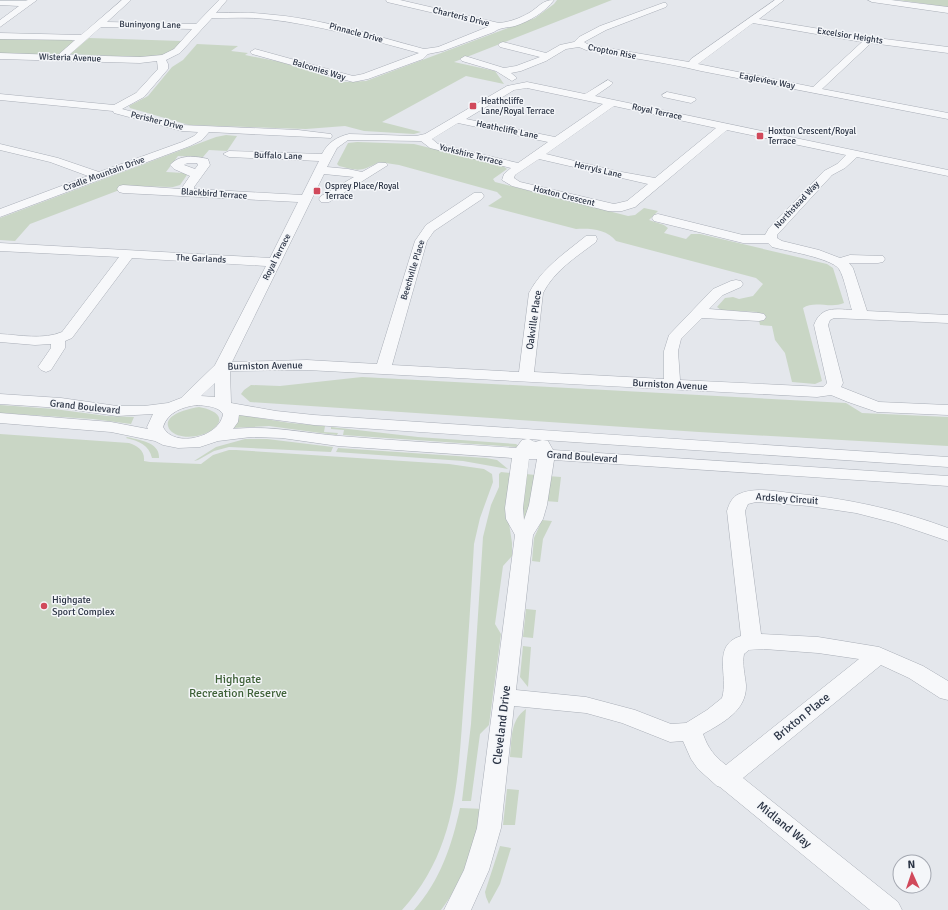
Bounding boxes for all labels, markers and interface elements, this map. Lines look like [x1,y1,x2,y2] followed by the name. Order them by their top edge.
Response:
[432,5,491,29] street label: Charteris Drive
[119,19,181,31] street label: Buninyong Lane
[328,21,385,46] street label: Pinnacle Drive
[816,25,884,47] street label: Excelsior Heights
[587,42,638,62] street label: Cropton Rise
[39,51,102,65] street label: Wisteria Avenue
[291,57,348,84] street label: Balconies Way
[738,70,797,92] street label: Eagleview Way
[481,96,555,117] place label: Heathcliffe Lane/Royal Terrace
[468,101,478,111] marker: Heathcliffe Lane/Royal Terrace
[631,101,684,123] street label: Royal Terrace
[129,109,185,133] street label: Perisher Drive
[475,118,539,142] street label: Heathcliffe Lane
[768,126,856,147] place label: Hoxton Crescent/Royal Terrace
[755,131,765,141] marker: Hoxton Crescent/Royal Terrace
[438,142,505,168] street label: Yorkshire Terrace
[254,150,303,162] street label: Buffalo Lane
[62,154,147,194] street label: Cradle Mountain Drive
[573,159,623,181] street label: Herryls Lane
[772,178,822,231] street label: Northstead Way
[325,181,400,202] place label: Osprey Place/Royal Terrace
[532,183,596,209] street label: Hoxton Crescent
[180,186,248,202] street label: Blackbird Terrace
[312,186,322,196] marker: Osprey Place/Royal Terrace
[261,231,294,282] street label: Royal Terrace
[399,238,428,301] street label: Beechville Place
[176,252,226,266] street label: The Garlands
[524,290,544,350] street label: Oakville Place
[227,359,303,373] street label: Burniston Avenue
[632,377,708,393] street label: Burniston Avenue
[49,397,121,417] street label: Grand Boulevard
[546,449,618,465] street label: Grand Boulevard
[755,491,819,507] street label: Ardsley Circuit
[52,594,115,618] place label: Highgate Sport Complex
[39,601,49,611] marker: Highgate Sport Complex
[189,672,287,701] park label: Highgate Recreation Reserve
[490,684,514,766] street label: Cleveland Drive
[771,690,833,744] street label: Brixton Place
[754,798,815,852] street label: Midland Way
[892,854,932,894] north arrow
[907,858,916,871] text: N

